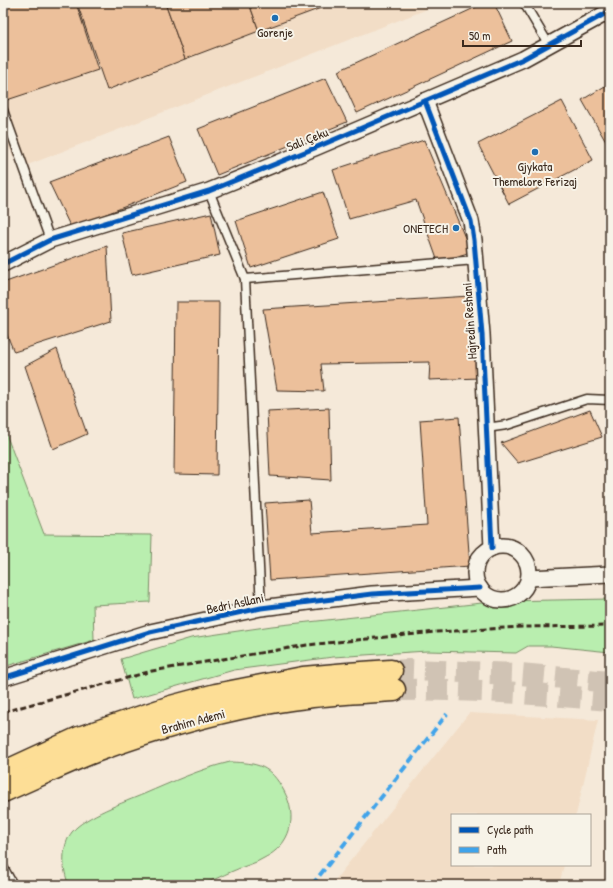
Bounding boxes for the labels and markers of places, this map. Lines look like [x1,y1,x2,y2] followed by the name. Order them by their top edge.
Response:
[270,13,280,23] marker: Gorenje
[257,23,293,41] place label: Gorenje
[530,147,540,157] marker: Gjykata Themelore Ferizaj
[493,157,577,190] place label: Gjykata Themelore Ferizaj
[403,219,448,237] place label: ONETECH
[451,223,461,233] marker: ONETECH

